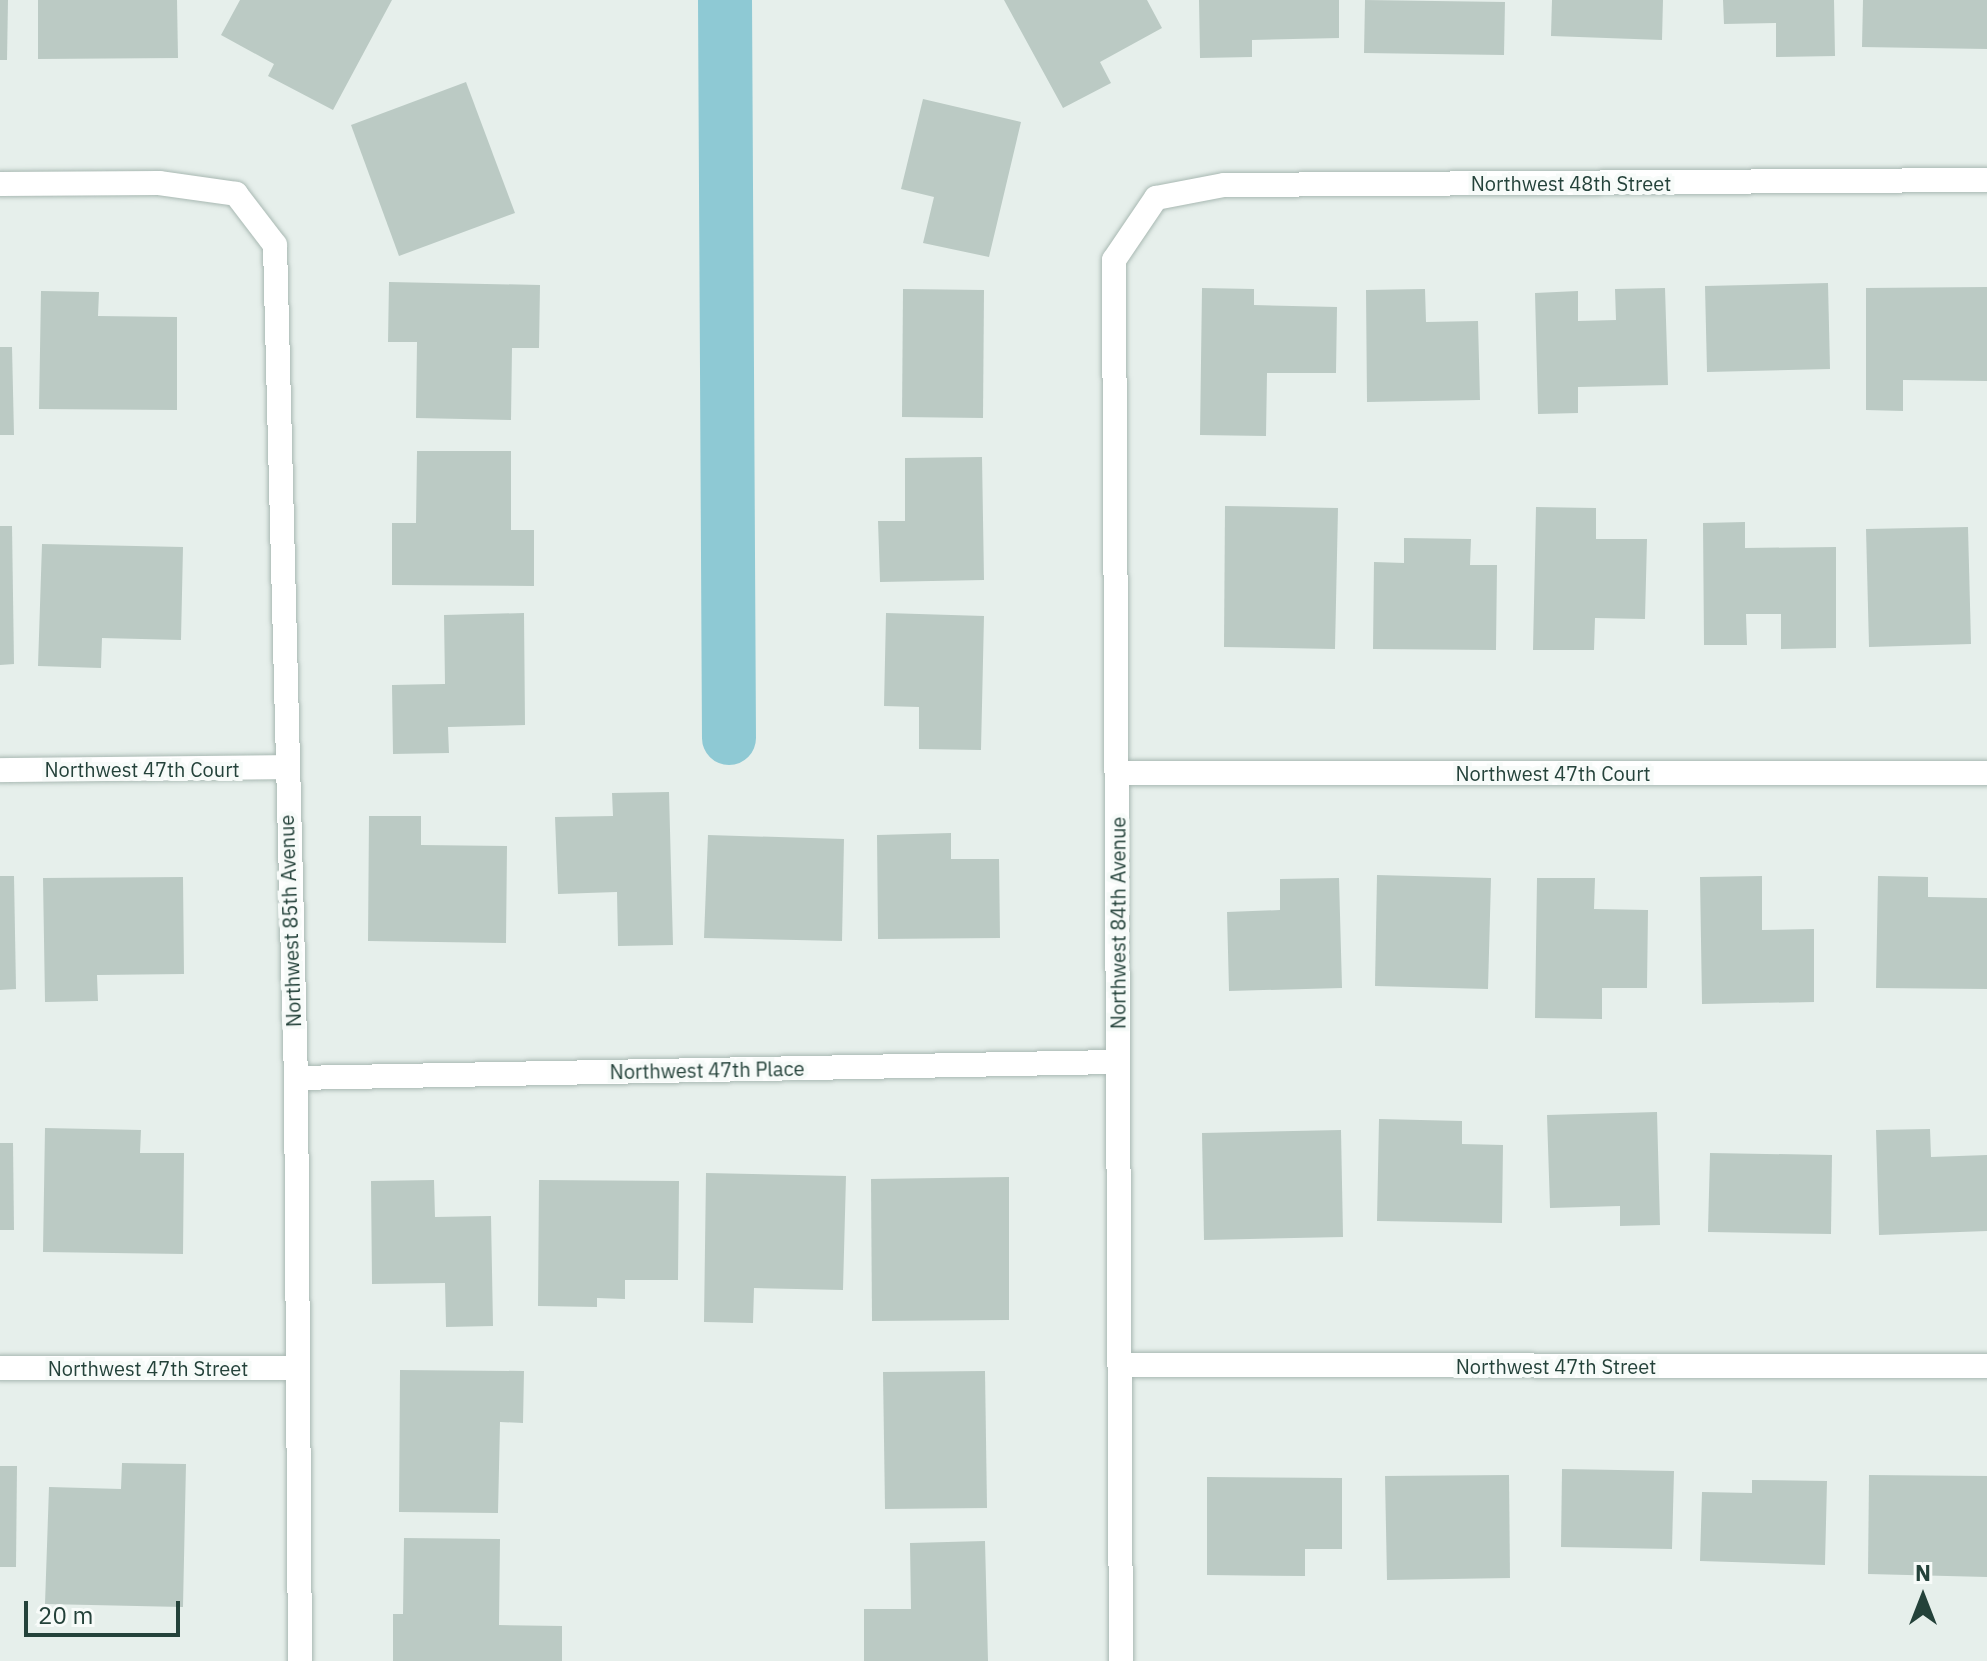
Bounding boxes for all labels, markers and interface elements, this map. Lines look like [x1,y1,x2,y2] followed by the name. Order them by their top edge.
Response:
[1471,171,1671,195] street label: Northwest 48th Street
[44,757,240,781] street label: Northwest 47th Court
[1455,761,1651,785] street label: Northwest 47th Court
[274,814,306,1028] street label: Northwest 85th Avenue
[1106,817,1130,1029] street label: Northwest 84th Avenue
[609,1056,805,1084] street label: Northwest 47th Place
[1456,1354,1656,1378] street label: Northwest 47th Street
[48,1356,248,1380] street label: Northwest 47th Street
[1883,1557,1963,1637] north arrow
[1915,1558,1931,1587] text: N
[28,1585,184,1635] scale bar
[38,1599,93,1631] text: 20 m

